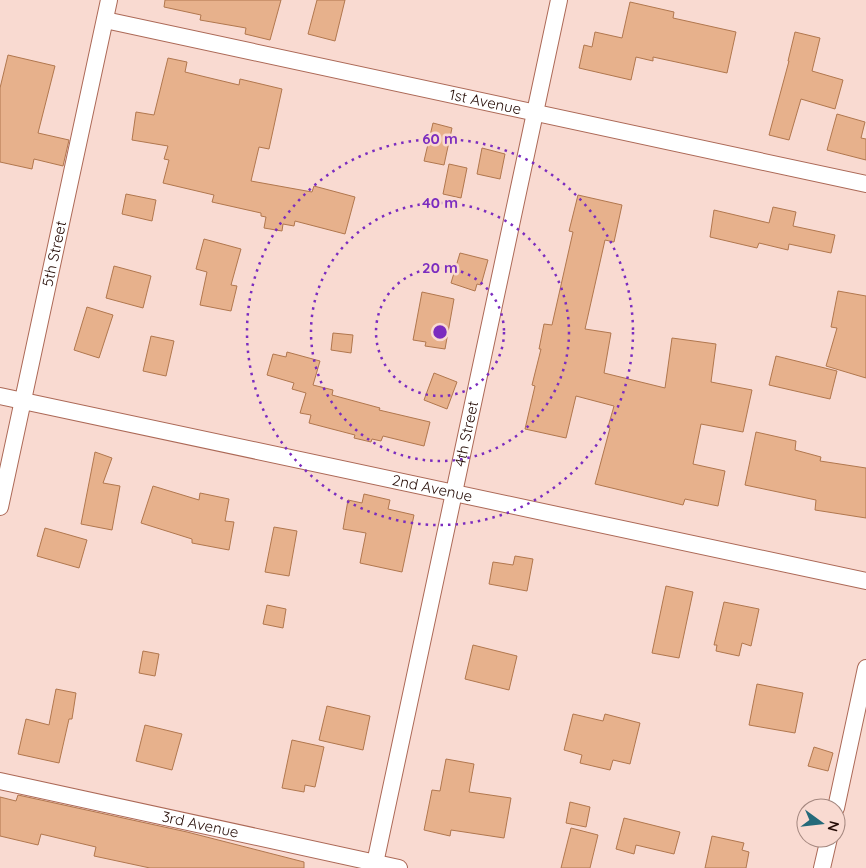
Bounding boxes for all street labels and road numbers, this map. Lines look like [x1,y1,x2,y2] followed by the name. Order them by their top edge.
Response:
[448,84,523,118] street label: 1st Avenue
[38,219,70,288] street label: 5th Street
[450,399,482,468] street label: 4th Street
[390,470,474,506] street label: 2nd Avenue
[160,807,240,842] street label: 3rd Avenue

